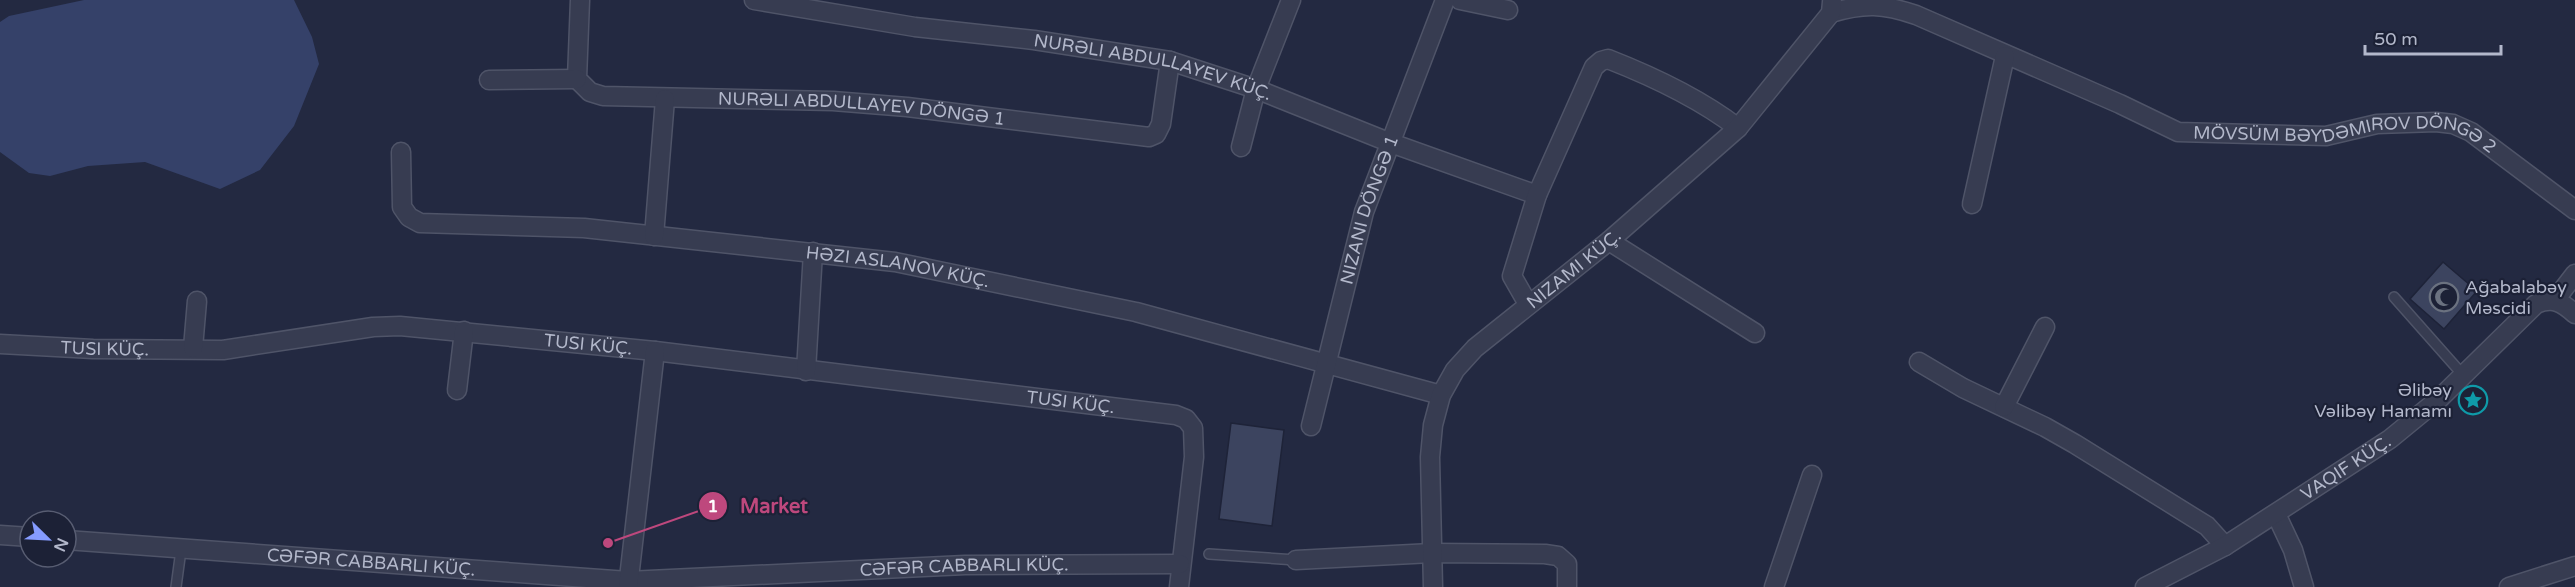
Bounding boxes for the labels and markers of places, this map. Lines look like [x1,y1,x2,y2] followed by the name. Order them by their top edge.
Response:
[2465,276,2567,319] place label: Ağabalabəy Məscidi
[2428,281,2460,313] mosque icon: Ağabalabəy Məscidi
[2314,379,2452,422] place label: Əlibəy Vəlibəy Hamamı
[2457,384,2489,416] place icon: Əlibəy Vəlibəy Hamamı
[698,487,820,525] callout: Market

